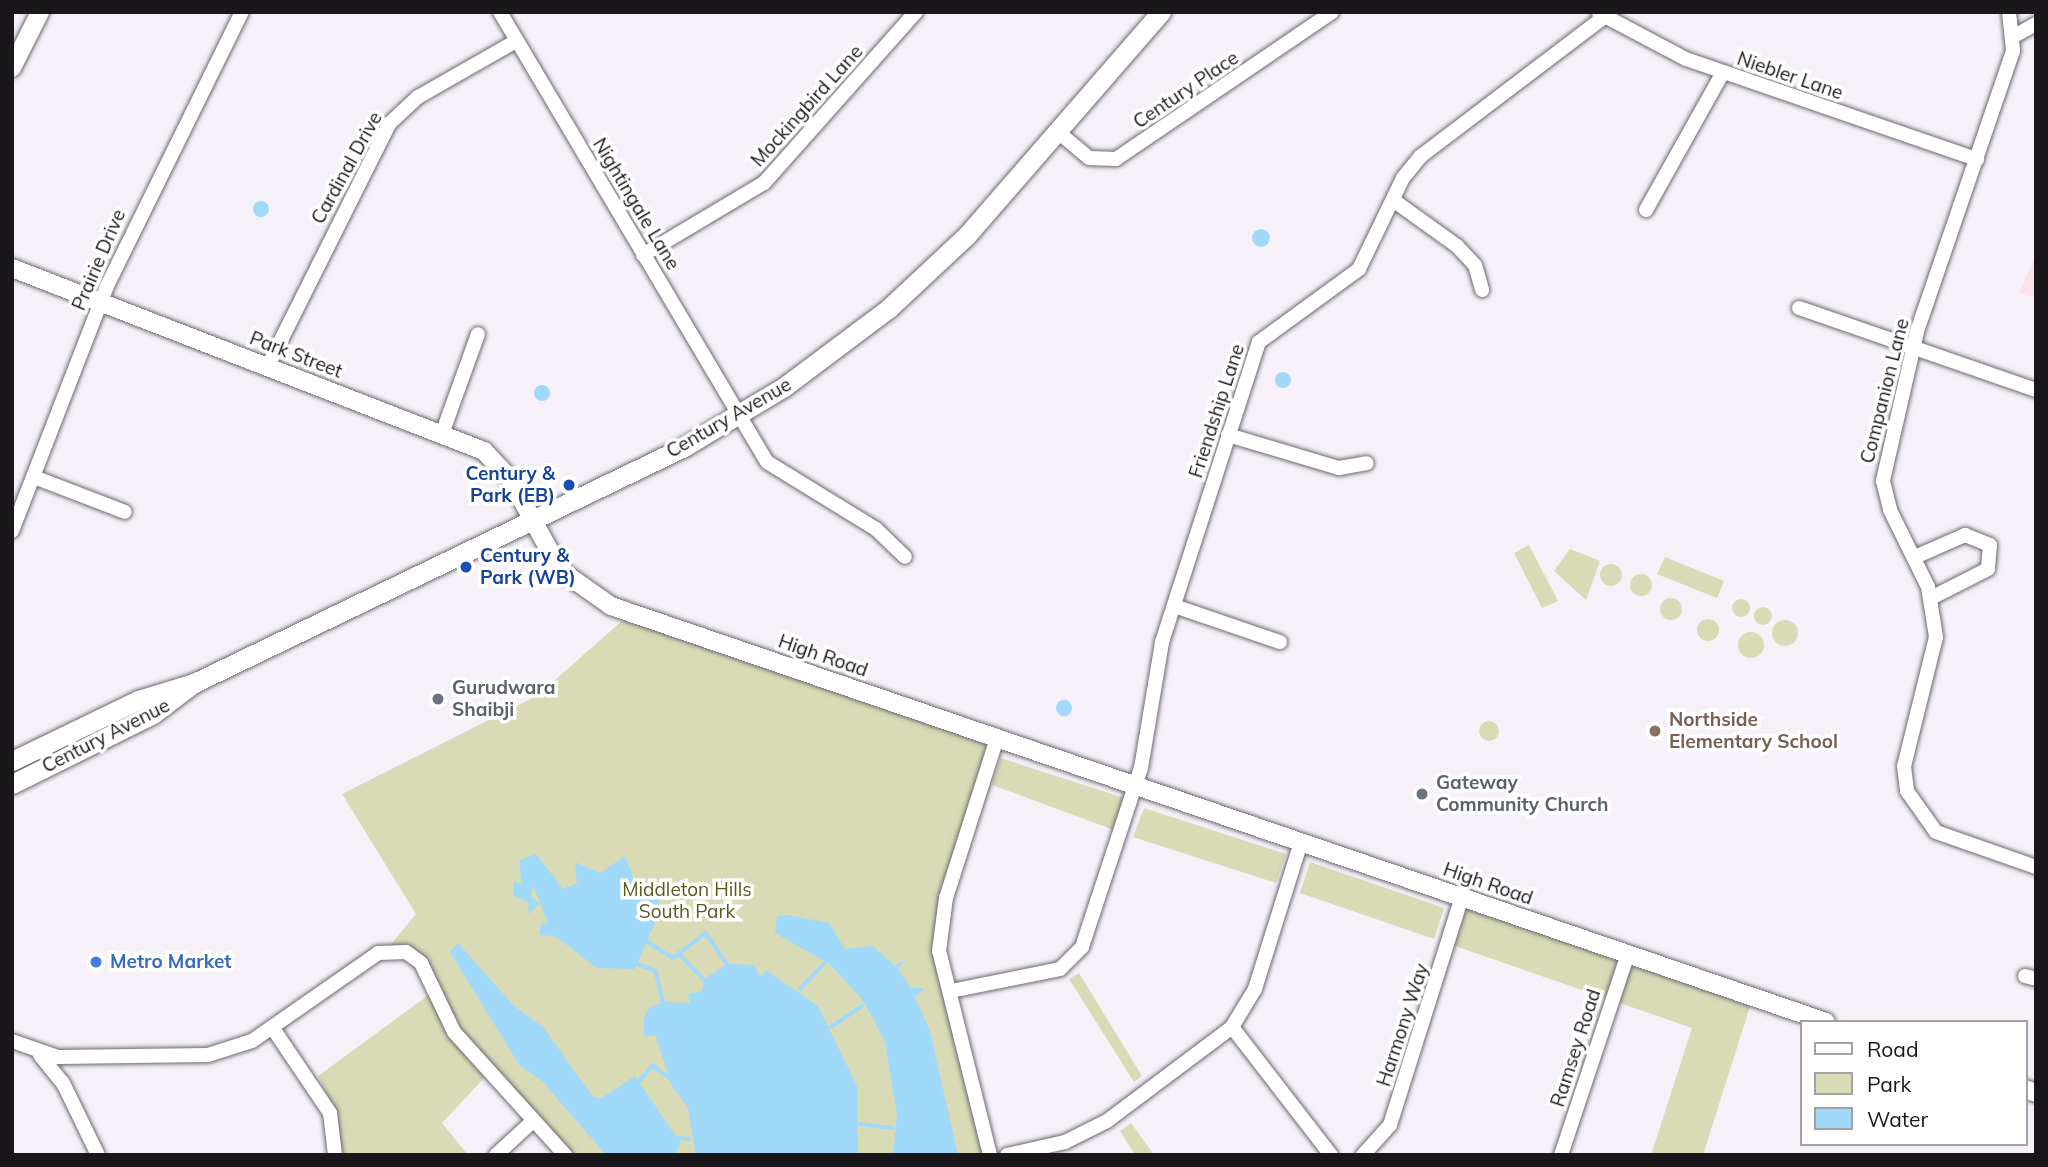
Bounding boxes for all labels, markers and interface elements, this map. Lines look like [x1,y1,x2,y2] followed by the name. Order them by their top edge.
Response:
[746,41,868,171] street label: Mockingbird Lane
[1129,47,1243,133] street label: Century Place
[1734,47,1846,105] street label: Niebler Lane
[307,108,387,228] street label: Cardinal Drive
[588,134,684,274] street label: Nightingale Lane
[68,206,130,314] street label: Prairie Drive
[1856,316,1914,466] street label: Companion Lane
[246,327,346,383] street label: Park Street
[1185,341,1249,481] street label: Friendship Lane
[663,373,795,463] street label: Century Avenue
[466,463,555,507] place label: Century & Park (EB)
[561,477,577,493] marker: Century & Park (EB)
[480,545,576,589] place label: Century & Park (WB)
[458,559,474,575] marker: Century & Park (WB)
[775,630,871,682] street label: High Road
[452,677,555,721] place label: Gurudwara Shaibji
[430,691,446,707] marker: Gurudwara Shaibji
[38,694,174,778] street label: Century Avenue
[1669,709,1838,753] place label: Northside Elementary School
[1647,723,1663,739] marker: Northside Elementary School
[1436,772,1609,816] place label: Gateway Community Church
[1414,786,1430,802] marker: Gateway Community Church
[1440,858,1536,910] street label: High Road
[622,879,752,923] park label: Middleton Hills South Park
[110,951,232,973] place label: Metro Market
[88,954,104,970] marker: Metro Market
[1372,961,1434,1089] street label: Harmony Way
[1546,986,1606,1110] street label: Ramsey Road
[1800,1020,2027,1146] legend
[1867,1036,1918,1062] text: Road
[1867,1071,1911,1097] text: Park
[1867,1106,1928,1132] text: Water

